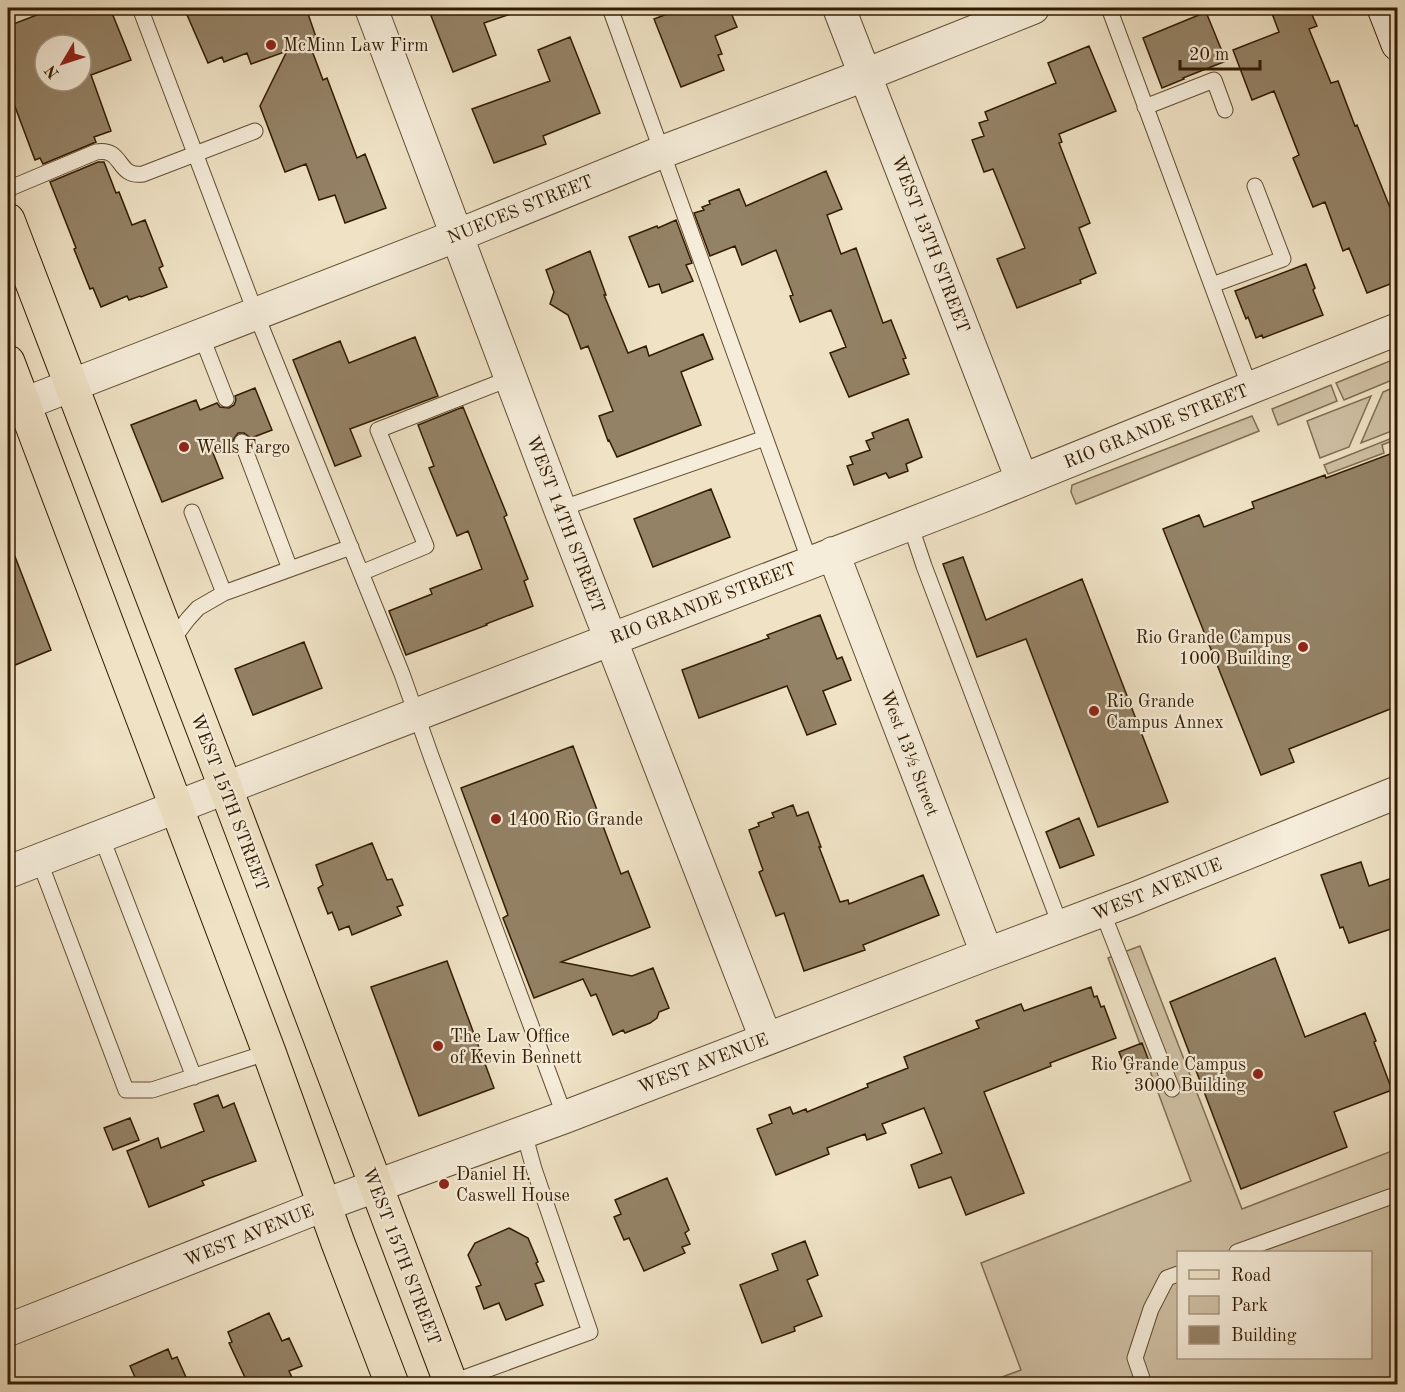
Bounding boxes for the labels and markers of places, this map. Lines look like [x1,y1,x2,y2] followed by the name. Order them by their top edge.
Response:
[283,37,429,55] place label: McMinn Law Firm
[264,38,278,52] marker: McMinn Law Firm
[196,439,290,457] place label: Wells Fargo
[177,440,191,454] marker: Wells Fargo
[1136,629,1291,668] place label: Rio Grande Campus 1000 Building
[1296,640,1310,654] marker: Rio Grande Campus 1000 Building
[1106,693,1224,732] place label: Rio Grande Campus Annex
[1087,704,1101,718] marker: Rio Grande Campus Annex
[508,811,643,829] place label: 1400 Rio Grande
[489,812,503,826] marker: 1400 Rio Grande
[450,1028,582,1067] place label: The Law Office of Kevin Bennett
[431,1039,445,1053] marker: The Law Office of Kevin Bennett
[1091,1056,1246,1095] place label: Rio Grande Campus 3000 Building
[1251,1067,1265,1081] marker: Rio Grande Campus 3000 Building
[456,1166,570,1205] place label: Daniel H. Caswell House
[437,1177,451,1191] marker: Daniel H. Caswell House

